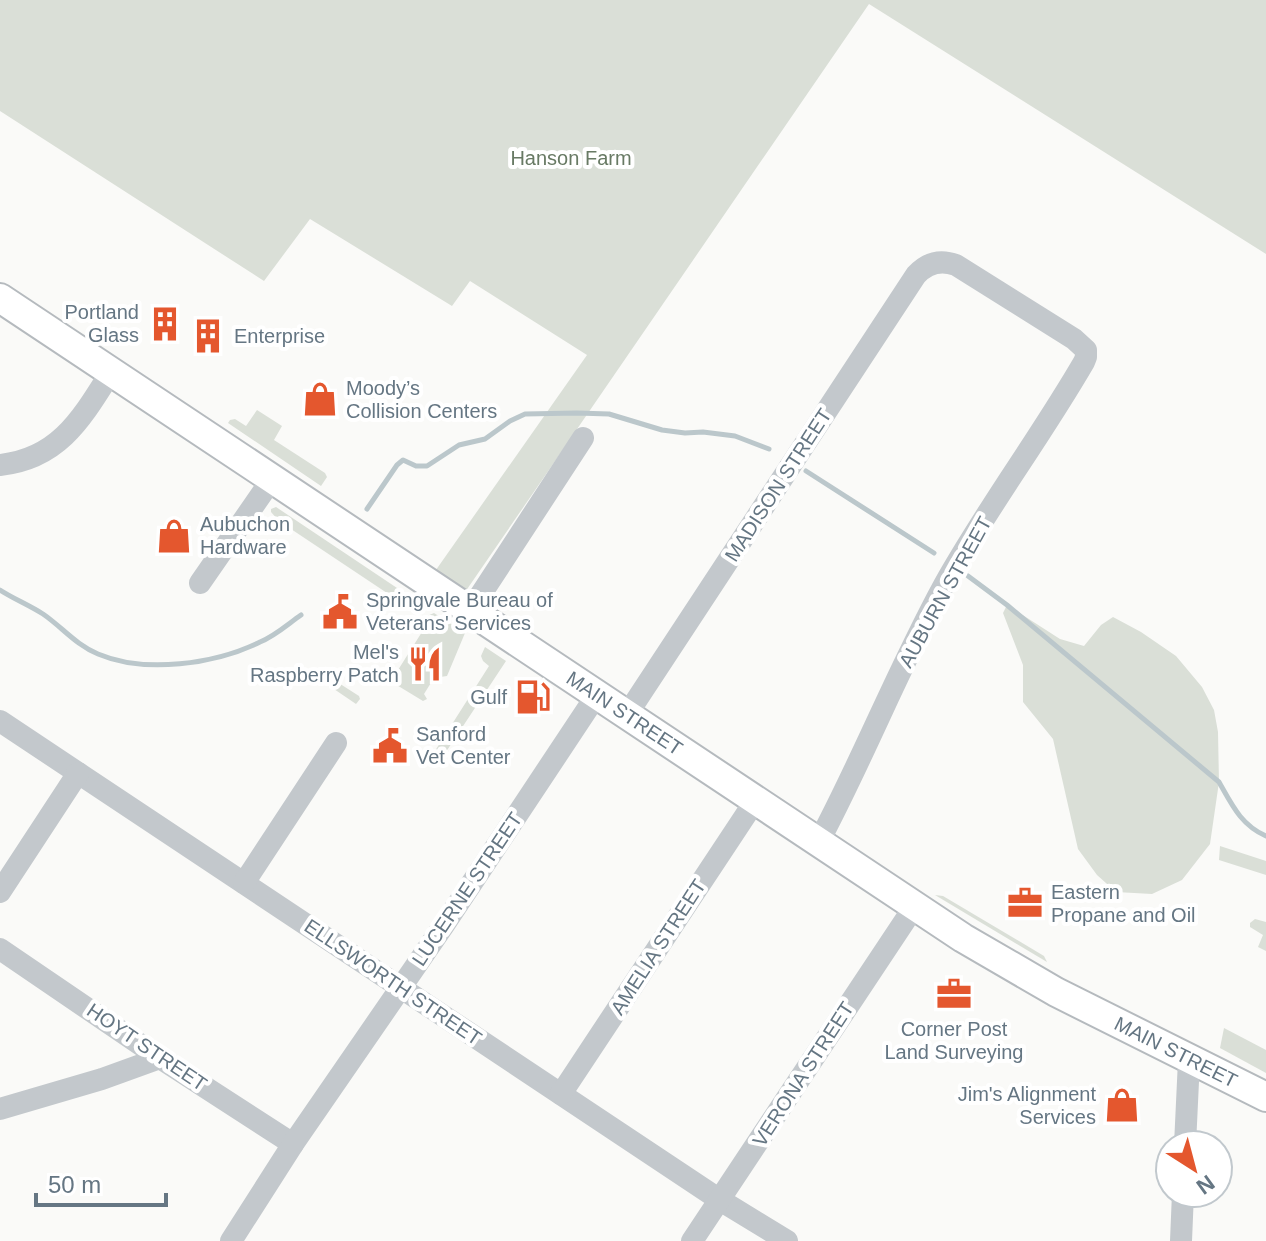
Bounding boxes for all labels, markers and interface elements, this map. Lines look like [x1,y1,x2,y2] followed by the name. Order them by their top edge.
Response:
[510,147,632,169] park label: Hanson Farm
[65,301,139,346] place label: Portland Glass
[146,305,184,343] building icon: Portland Glass
[189,317,227,355] building icon: Enterprise
[234,325,325,347] place label: Enterprise
[346,377,497,422] place label: Moody’s Collision Centers
[301,380,339,418] shop icon: Moody’s Collision Centers
[720,404,836,566] street label: MADISON STREET
[200,513,290,558] place label: Aubuchon Hardware
[894,513,996,671] street label: AUBURN STREET
[155,517,193,555] shop icon: Aubuchon Hardware
[366,589,553,634] place label: Springvale Bureau of Veterans' Services
[321,593,359,631] public building icon: Springvale Bureau of Veterans' Services
[250,641,399,686] place label: Mel's Raspberry Patch
[406,645,444,683] restaurant icon: Mel's Raspberry Patch
[563,667,687,760] street label: MAIN STREET
[514,678,552,716] fuel station icon: Gulf
[470,686,507,708] place label: Gulf
[416,723,511,768] place label: Sanford Vet Center
[371,727,409,765] public building icon: Sanford Vet Center
[408,808,526,970] street label: LUCERNE STREET
[606,875,710,1019] street label: AMELIA STREET
[1051,881,1196,926] place label: Eastern Propane and Oil
[1006,884,1044,922] office icon: Eastern Propane and Oil
[300,915,486,1049] street label: ELLSWORTH STREET
[935,975,973,1013] office icon: Corner Post Land Surveying
[748,998,858,1150] street label: VERONA STREET
[83,999,211,1095] street label: HOYT STREET
[1111,1012,1241,1092] street label: MAIN STREET
[885,1018,1023,1063] place label: Corner Post Land Surveying
[958,1083,1096,1128] place label: Jim's Alignment Services
[1103,1086,1141,1124] shop icon: Jim's Alignment Services
[1154,1129,1234,1209] north arrow
[36,1157,166,1207] scale bar
[1192,1170,1219,1200] text: N
[48,1171,101,1198] text: 50 m

